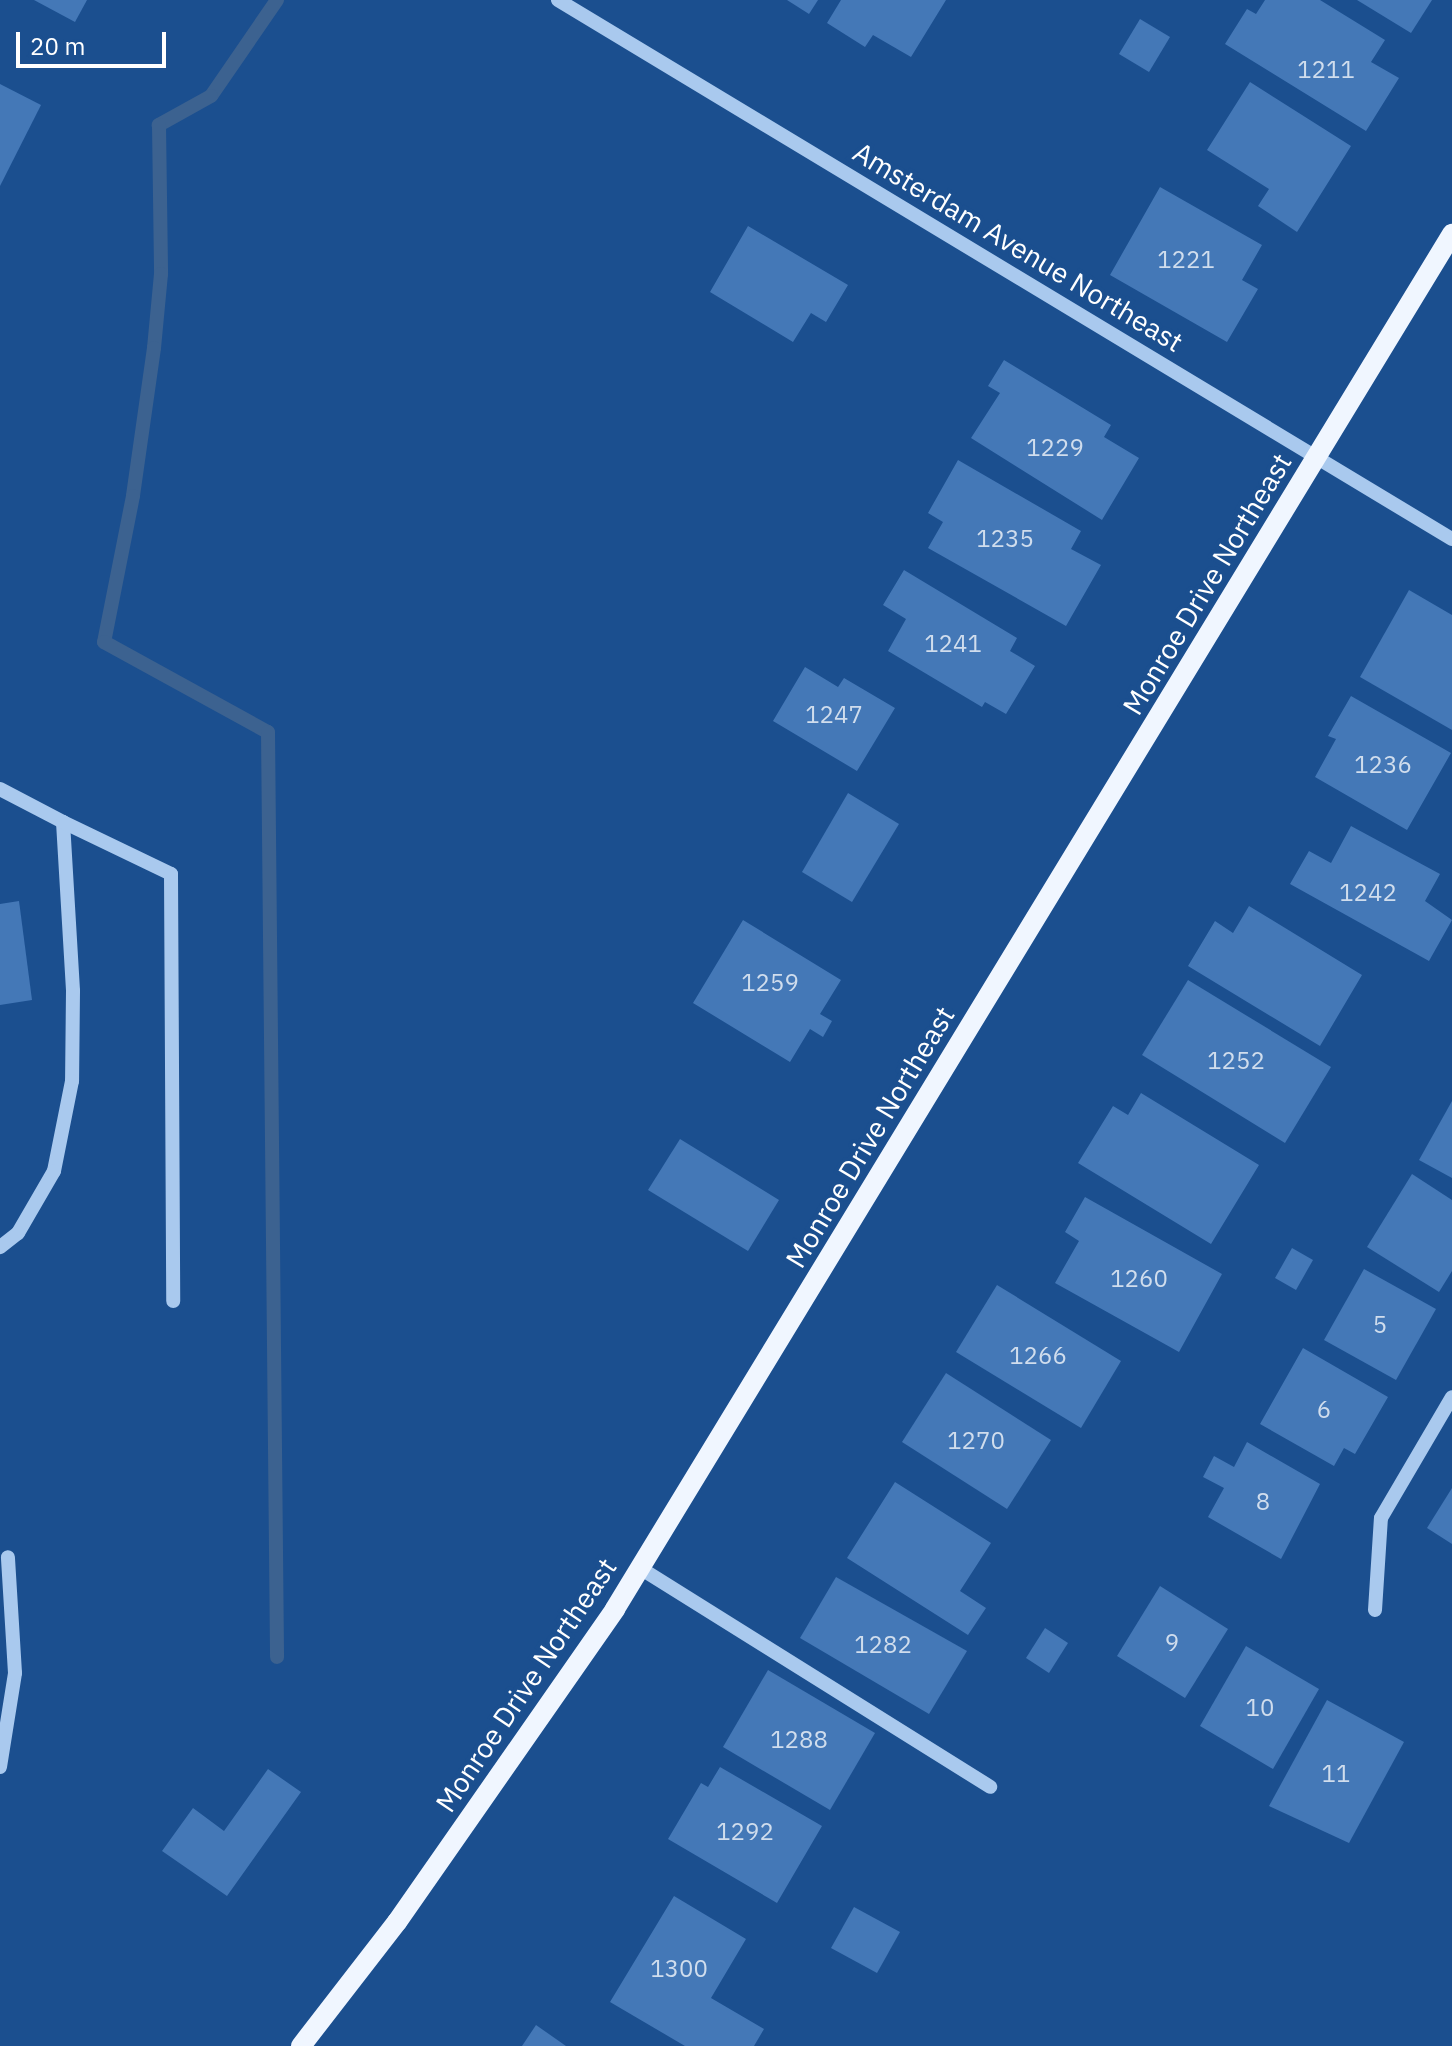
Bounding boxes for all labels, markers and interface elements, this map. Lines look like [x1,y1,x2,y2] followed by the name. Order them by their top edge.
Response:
[20,16,170,66] scale bar
[30,30,85,62] text: 20 m
[1297,56,1355,84] house number: 1211
[847,135,1189,359] street label: Amsterdam Avenue Northeast
[1157,246,1215,274] house number: 1221
[1026,434,1084,462] house number: 1229
[1116,447,1298,721] street label: Monroe Drive Northeast
[976,525,1034,553] house number: 1235
[924,630,982,658] house number: 1241
[805,701,863,729] house number: 1247
[1354,751,1412,779] house number: 1236
[1339,879,1397,907] house number: 1242
[741,969,799,997] house number: 1259
[779,1000,961,1274] street label: Monroe Drive Northeast
[1207,1047,1265,1075] house number: 1252
[1110,1265,1168,1293] house number: 1260
[1373,1311,1387,1339] house number: 5
[1009,1342,1067,1370] house number: 1266
[1317,1396,1331,1424] house number: 6
[947,1427,1005,1455] house number: 1270
[1256,1488,1270,1516] house number: 8
[429,1552,623,1818] street label: Monroe Drive Northeast
[1165,1629,1179,1657] house number: 9
[854,1631,912,1659] house number: 1282
[1246,1694,1274,1722] house number: 10
[770,1726,828,1754] house number: 1288
[1322,1760,1350,1788] house number: 11
[716,1818,774,1846] house number: 1292
[650,1955,708,1983] house number: 1300

